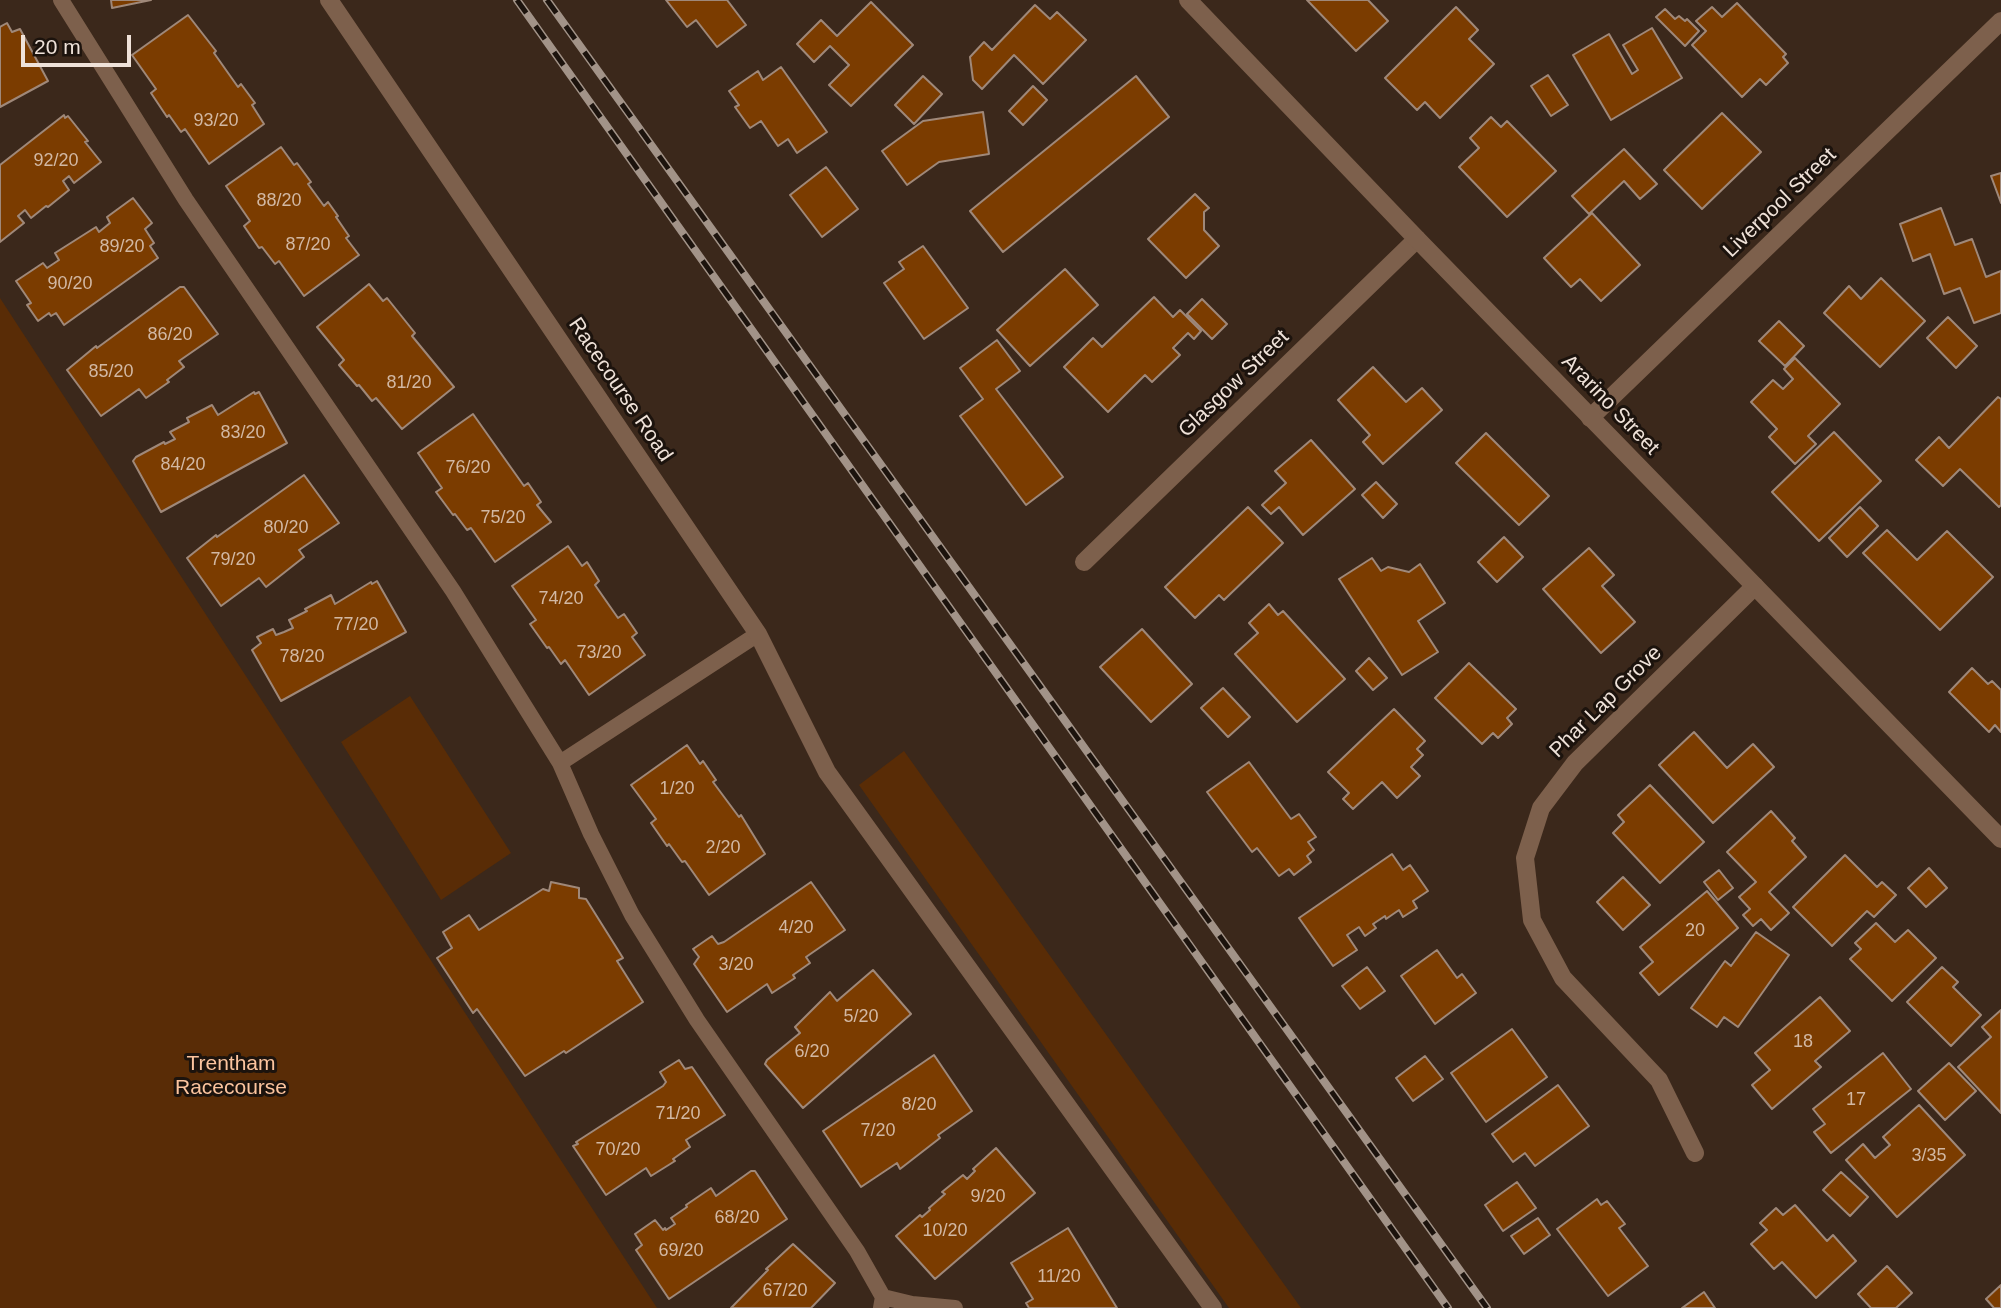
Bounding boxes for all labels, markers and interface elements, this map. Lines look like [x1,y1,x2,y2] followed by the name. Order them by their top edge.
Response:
[24,21,135,65] scale bar
[34,35,81,58] text: 20 m
[193,110,239,132] house number: 93/20
[1718,143,1842,263] street label: Liverpool Street
[33,150,79,172] house number: 92/20
[256,190,302,212] house number: 88/20
[285,234,331,256] house number: 87/20
[99,236,145,258] house number: 89/20
[47,273,93,295] house number: 90/20
[563,313,677,467] street label: Racecourse Road
[147,324,193,346] house number: 86/20
[1174,325,1294,443] street label: Glasgow Street
[1556,350,1664,460] street label: Ararino Street
[88,361,134,383] house number: 85/20
[386,372,432,394] house number: 81/20
[220,422,266,444] house number: 83/20
[160,454,206,476] house number: 84/20
[445,457,491,479] house number: 76/20
[480,507,526,529] house number: 75/20
[263,517,309,539] house number: 80/20
[210,549,256,571] house number: 79/20
[538,588,584,610] house number: 74/20
[333,614,379,636] house number: 77/20
[1545,641,1667,763] street label: Phar Lap Grove
[576,642,622,664] house number: 73/20
[279,646,325,668] house number: 78/20
[659,778,695,800] house number: 1/20
[705,837,741,859] house number: 2/20
[778,917,814,939] house number: 4/20
[1685,920,1705,942] house number: 20
[718,954,754,976] house number: 3/20
[843,1006,879,1028] house number: 5/20
[1793,1031,1813,1053] house number: 18
[794,1041,830,1063] house number: 6/20
[175,1051,287,1101] park label: Trentham Racecourse
[1846,1089,1866,1111] house number: 17
[901,1094,937,1116] house number: 8/20
[655,1103,701,1125] house number: 71/20
[860,1120,896,1142] house number: 7/20
[595,1139,641,1161] house number: 70/20
[1911,1145,1947,1167] house number: 3/35
[970,1186,1006,1208] house number: 9/20
[714,1207,760,1229] house number: 68/20
[922,1220,968,1242] house number: 10/20
[658,1240,704,1262] house number: 69/20
[1037,1266,1081,1288] house number: 11/20
[762,1280,808,1302] house number: 67/20

